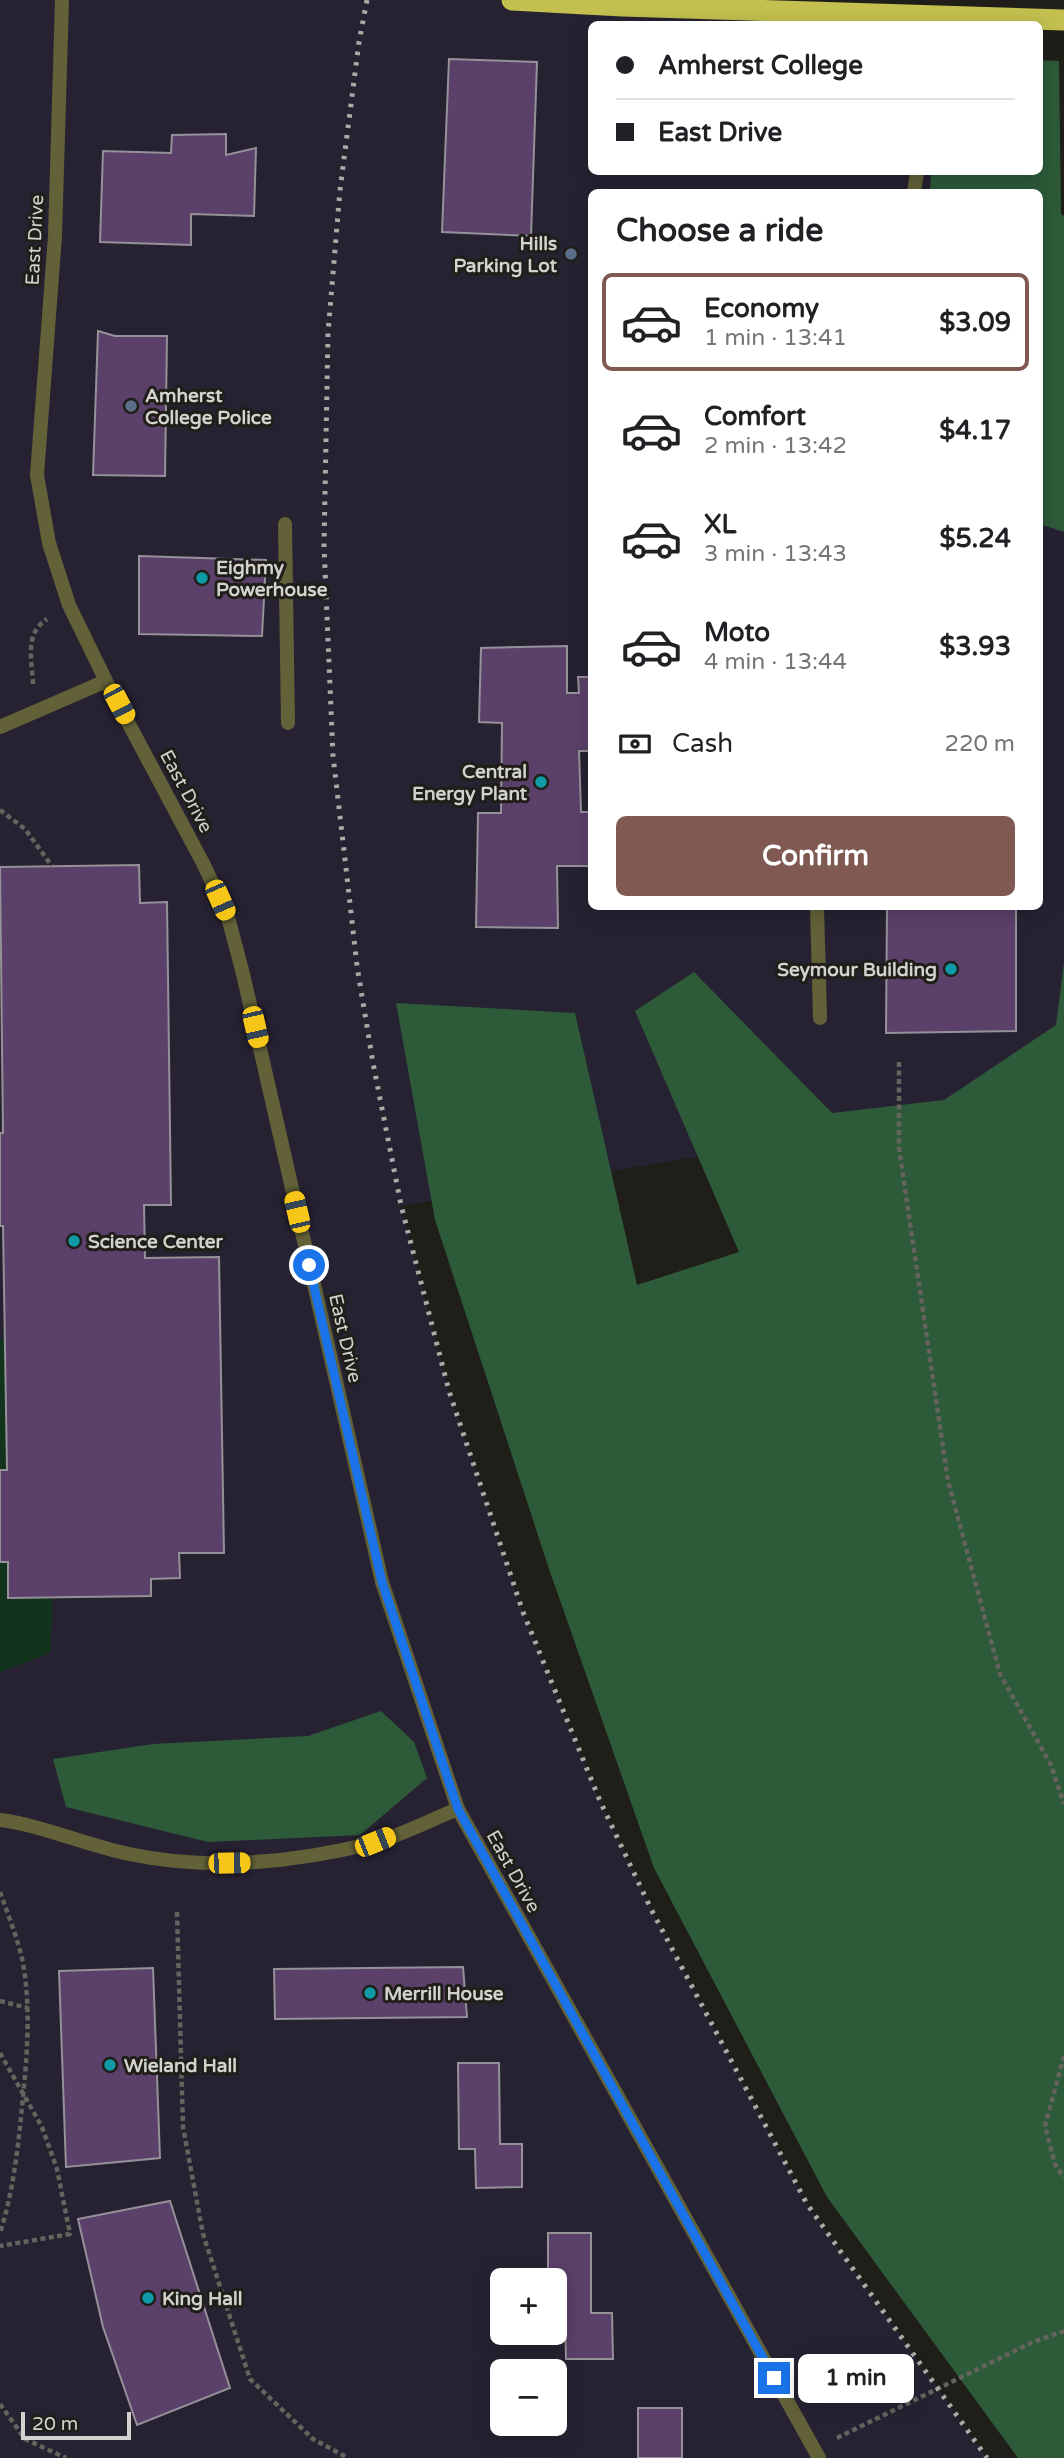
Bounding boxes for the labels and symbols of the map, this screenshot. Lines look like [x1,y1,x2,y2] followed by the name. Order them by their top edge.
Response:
[22,194,48,286] street label: East Drive
[454,233,558,278] place label: Hills Parking Lot
[563,246,579,262] marker: Hills Parking Lot
[145,385,272,430] place label: Amherst College Police
[123,398,139,414] marker: Amherst College Police
[216,557,328,601] place label: Eighmy Powerhouse
[194,570,210,586] marker: Eighmy Powerhouse
[100,681,139,727] car
[155,746,217,837] street label: East Drive
[412,761,528,806] place label: Central Energy Plant
[533,774,549,790] marker: Central Energy Plant
[202,877,239,923] car
[777,959,937,982] place label: Seymour Building
[943,961,959,977] marker: Seymour Building
[241,1004,270,1050] car
[283,1189,312,1235] car
[88,1231,224,1253] place label: Science Center
[66,1233,82,1249] marker: Science Center
[293,1249,325,1281] route start
[324,1292,366,1385] street label: East Drive
[352,1824,399,1860] car
[482,1826,545,1916] street label: East Drive
[208,1852,251,1874] car
[384,1983,504,2005] place label: Merrill House
[362,1985,378,2001] marker: Merrill House
[124,2055,237,2077] place label: Wieland Hall
[102,2057,118,2073] marker: Wieland Hall
[162,2288,242,2311] place label: King Hall
[140,2290,156,2306] marker: King Hall
[798,2354,914,2402] callout: 1 min
[758,2362,790,2394] route end
[21,2409,131,2441] scale bar

